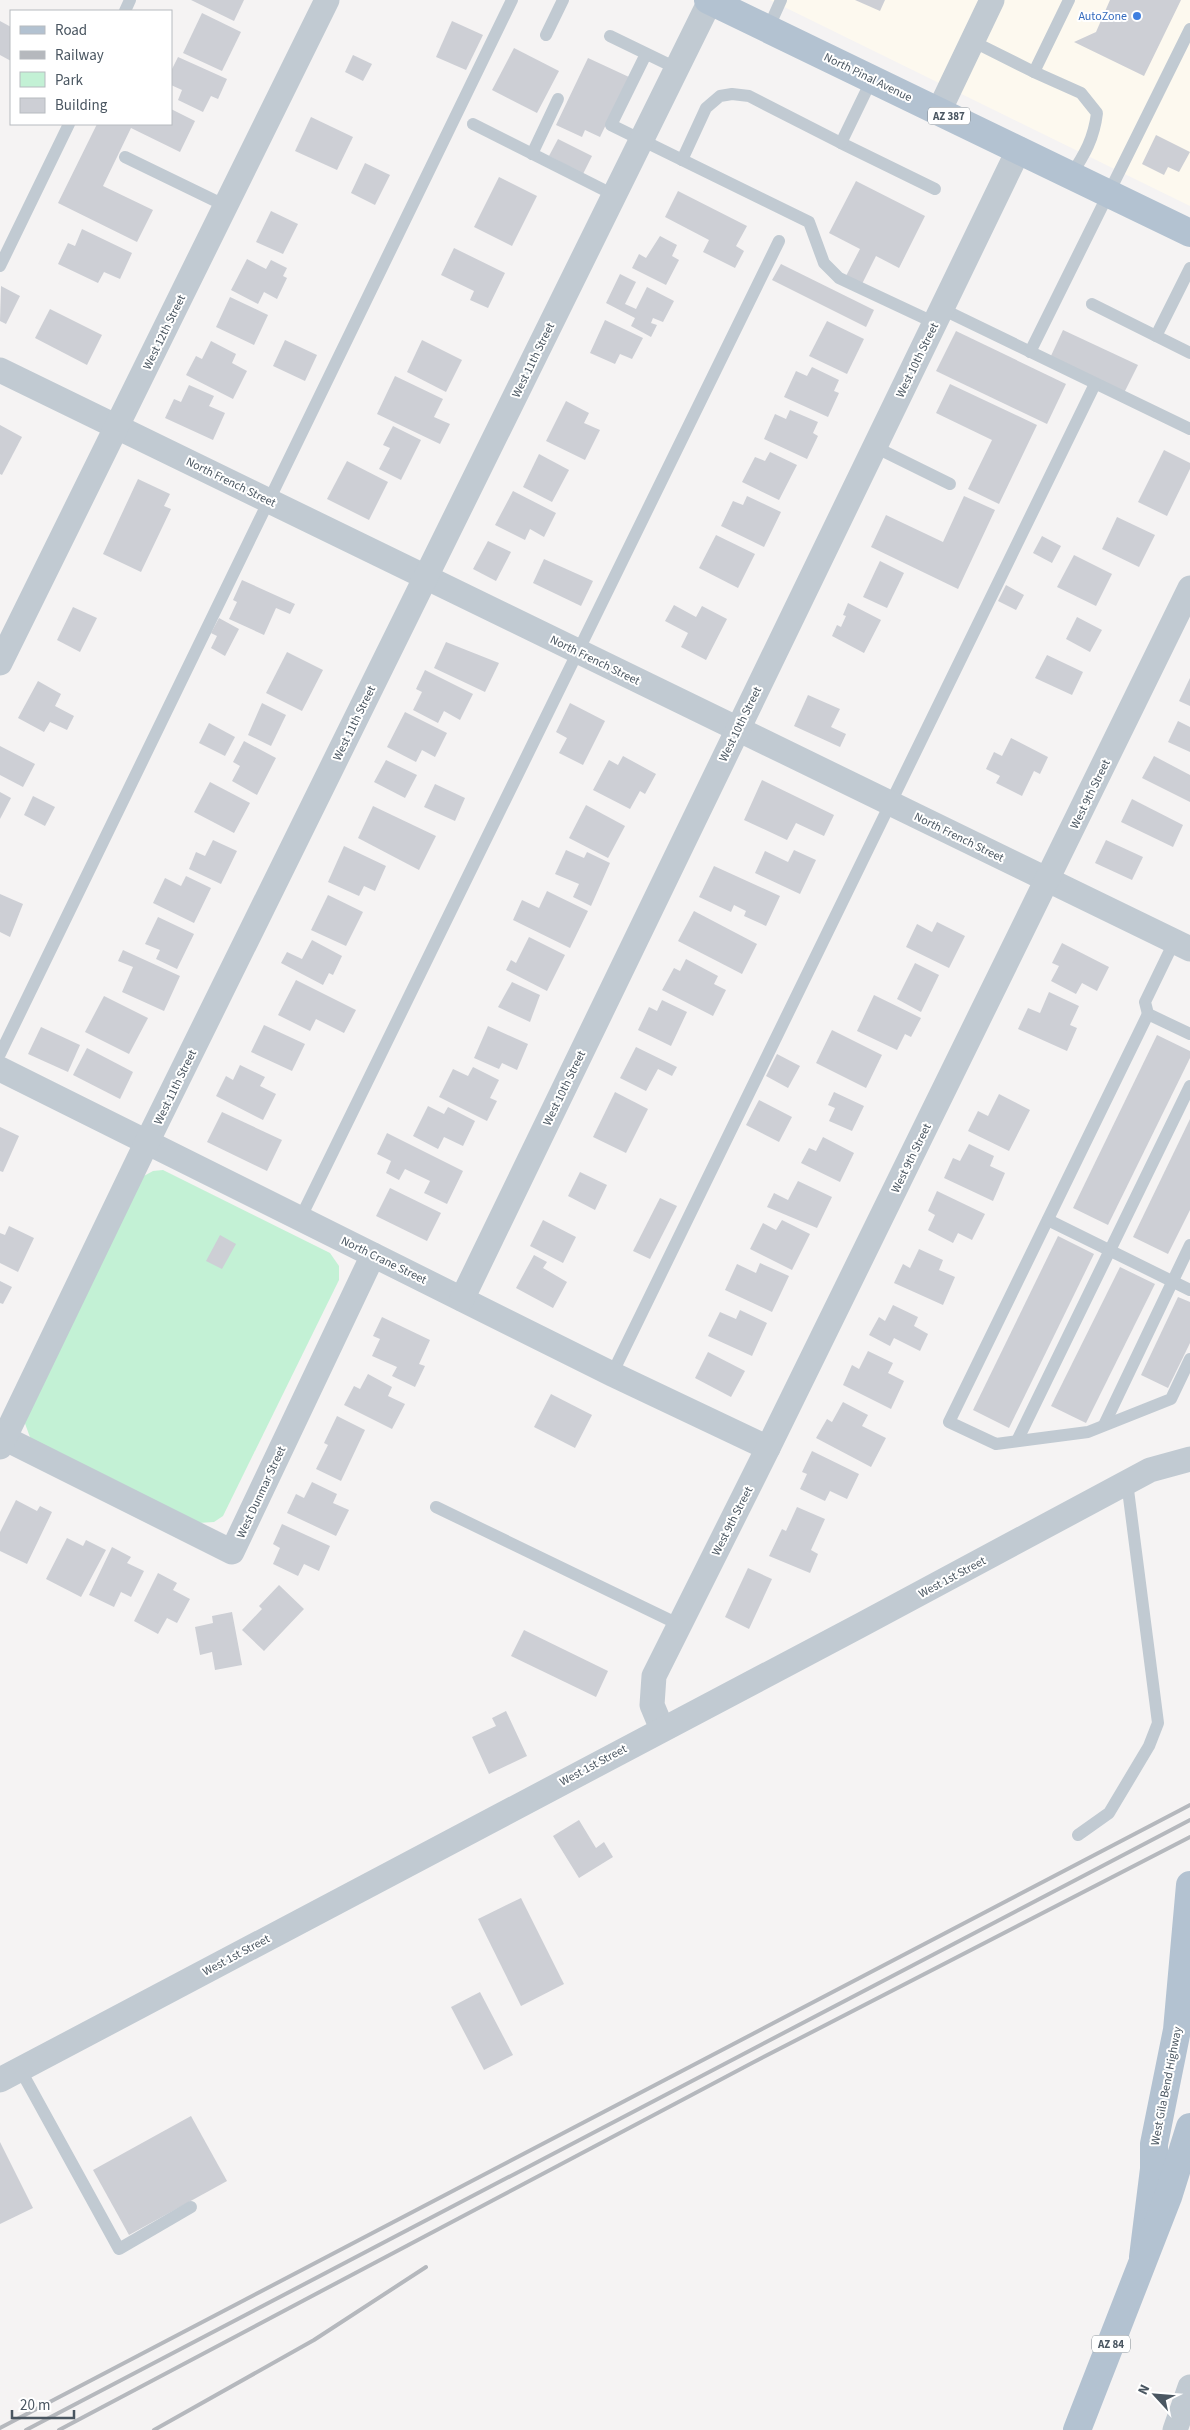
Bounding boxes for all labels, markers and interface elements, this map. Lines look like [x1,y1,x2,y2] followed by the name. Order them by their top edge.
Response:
[1078,8,1127,25] place label: AutoZone
[10,10,172,125] legend
[1131,10,1143,22] marker: AutoZone
[55,20,87,41] text: Road
[55,45,104,66] text: Railway
[821,49,915,106] street label: North Pinal Avenue
[55,70,84,91] text: Park
[55,95,108,116] text: Building
[928,108,970,124] road number: AZ 387
[139,292,190,373] street label: West 12th Street
[508,320,559,401] street label: West 11th Street
[892,320,943,401] street label: West 10th Street
[183,453,279,512] street label: North French Street
[547,631,643,690] street label: North French Street
[329,683,380,764] street label: West 11th Street
[715,684,766,765] street label: West 10th Street
[1066,757,1115,832] street label: West 9th Street
[911,808,1007,867] street label: North French Street
[150,1047,201,1128] street label: West 11th Street
[539,1048,590,1129] street label: West 10th Street
[887,1121,936,1196] street label: West 9th Street
[338,1232,429,1289] street label: North Crane Street
[233,1443,290,1541] street label: West Dunmar Street
[708,1484,757,1559] street label: West 9th Street
[916,1553,989,1602] street label: West 1st Street
[557,1741,630,1790] street label: West 1st Street
[200,1931,273,1980] street label: West 1st Street
[1147,2025,1186,2147] street label: West Gila Bend Highway
[1092,2336,1130,2352] road number: AZ 84
[1130,2370,1180,2420] north arrow
[1133,2381,1155,2398] text: N
[12,2388,75,2420] scale bar
[20,2395,50,2416] text: 20 m

